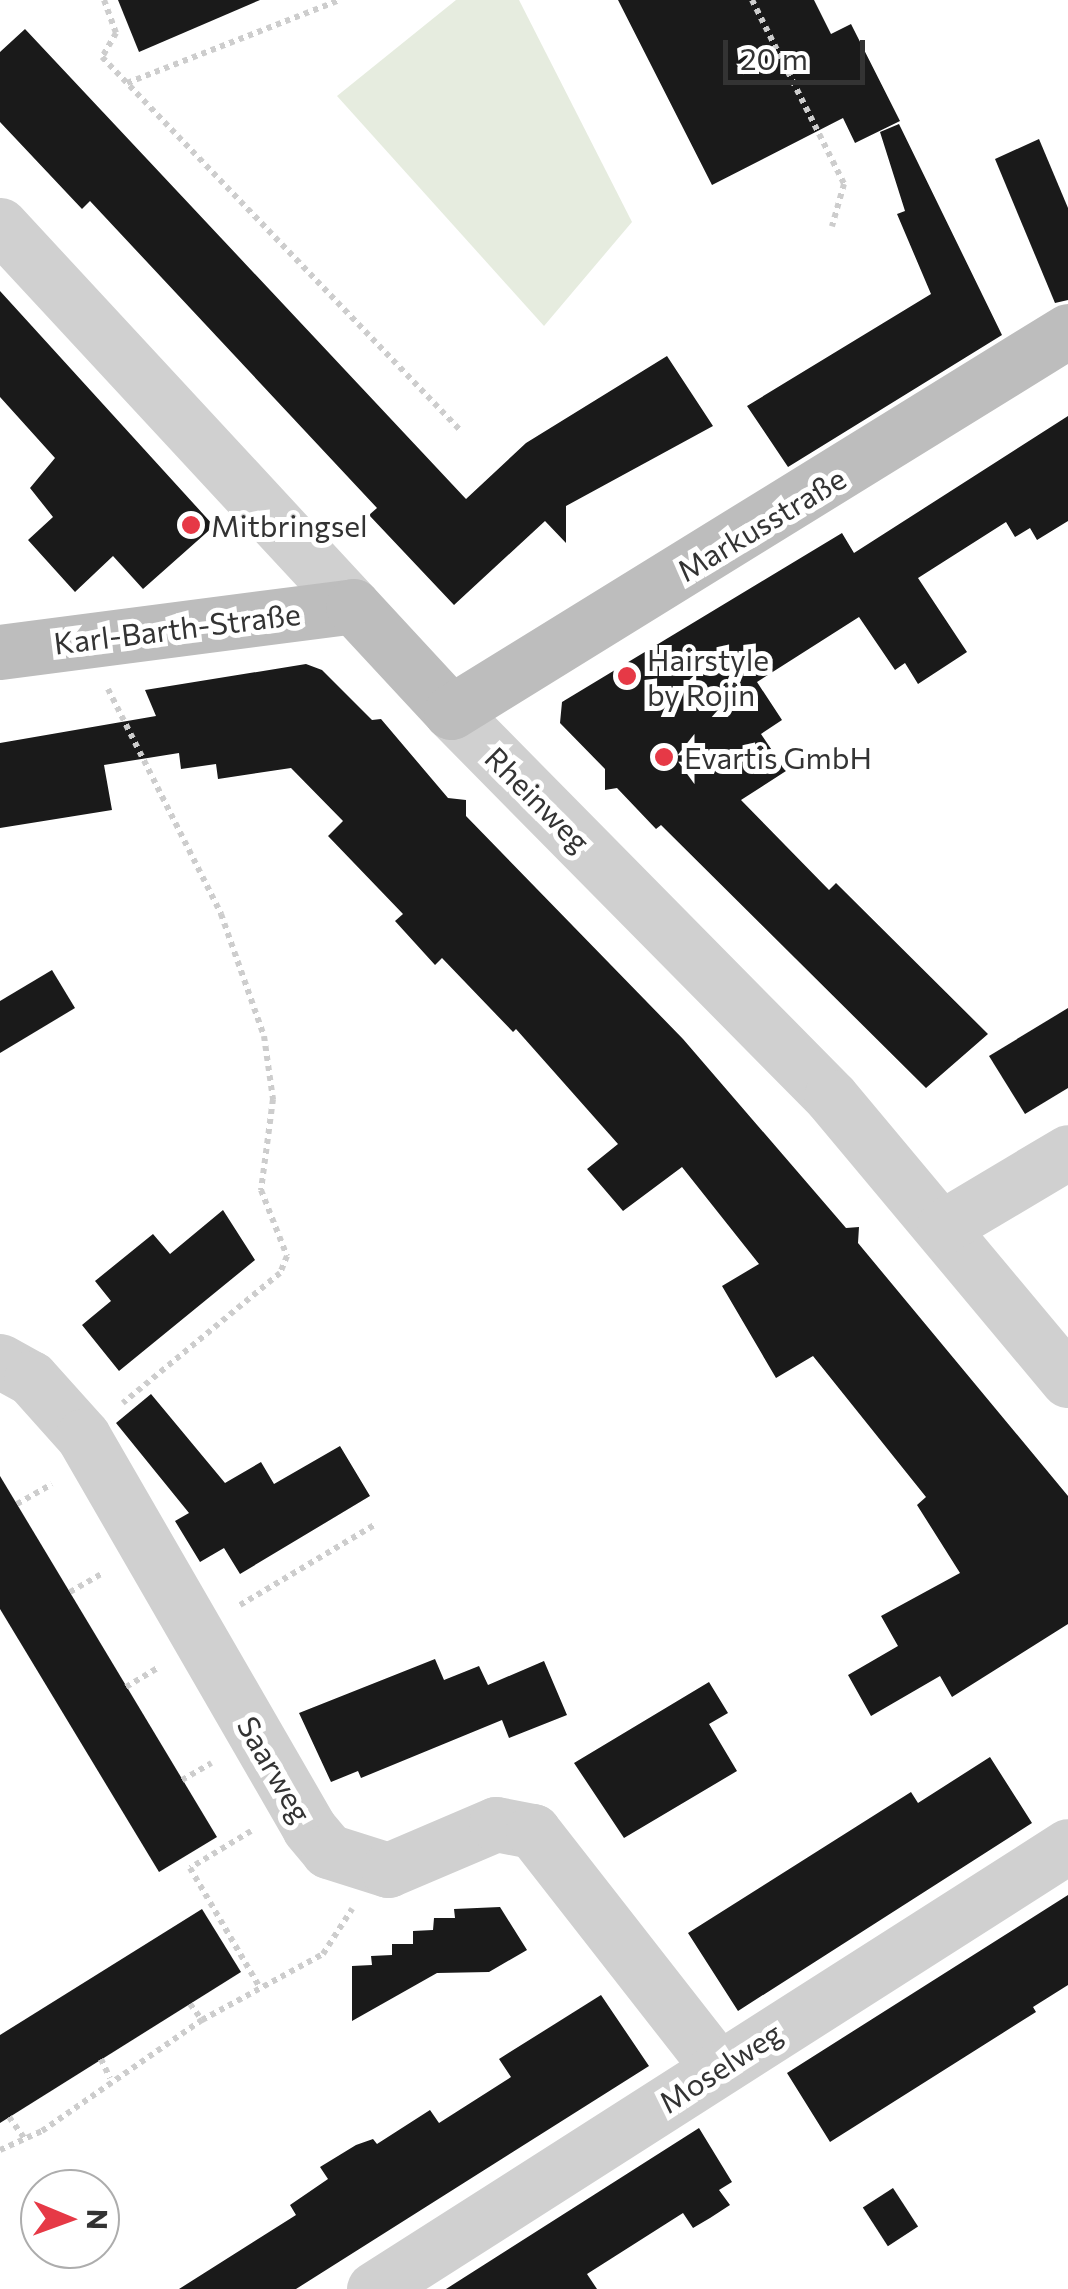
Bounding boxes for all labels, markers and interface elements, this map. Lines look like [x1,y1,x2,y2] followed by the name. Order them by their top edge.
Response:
[728,20,870,82] scale bar
[740,39,808,76] text: 20 m
[670,460,852,588] street label: Markusstraße
[211,507,368,543] place label: Mitbringsel
[180,514,202,536] marker: Mitbringsel
[52,595,302,661] street label: Karl-Barth-Straße
[647,641,769,712] place label: Hairstyle by Rojin
[616,665,638,687] marker: Hairstyle by Rojin
[478,739,598,859] street label: Rheinweg
[684,739,872,775] place label: Evartis GmbH
[653,746,675,768] marker: Evartis GmbH
[230,1710,320,1828] street label: Saarweg
[652,2014,788,2120] street label: Moselweg
[20,2169,120,2269] north arrow
[81,2209,115,2230] text: N

